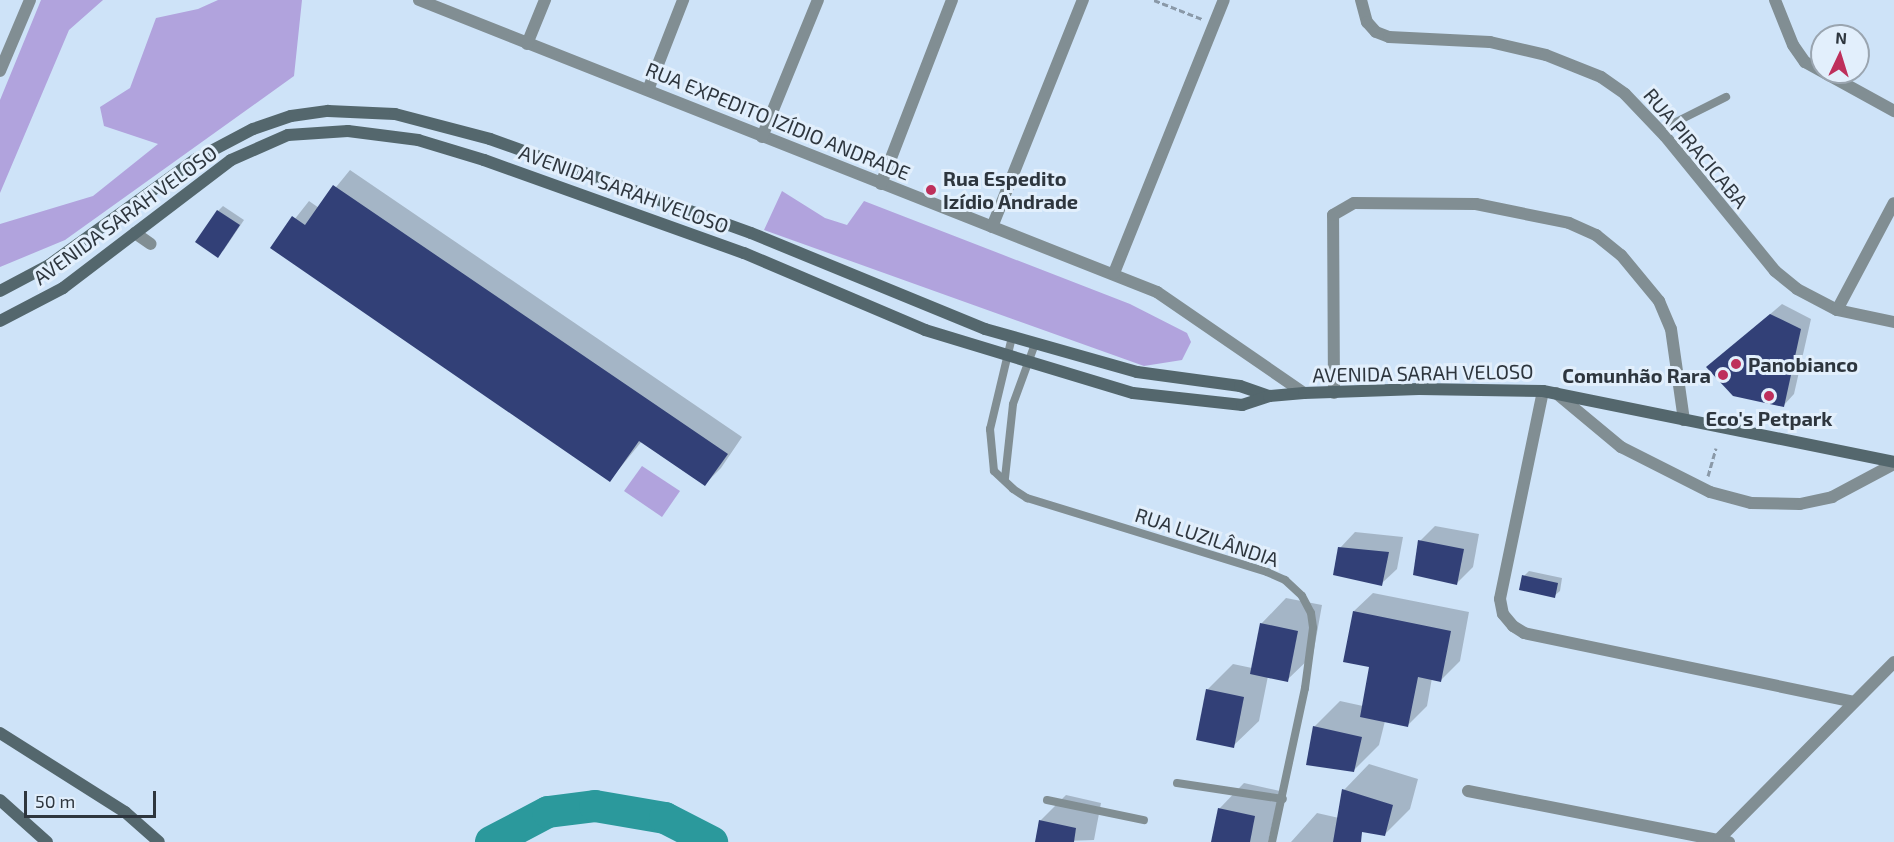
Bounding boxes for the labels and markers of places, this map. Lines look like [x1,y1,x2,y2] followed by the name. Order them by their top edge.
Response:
[943,166,1079,213] place label: Rua Espedito Izídio Andrade
[924,183,938,197] marker: Rua Espedito Izídio Andrade
[1748,352,1858,376] place label: Panobianco
[1729,357,1743,371] marker: Panobianco
[1562,363,1711,387] place label: Comunhão Rara
[1716,368,1730,382] marker: Comunhão Rara
[1762,389,1776,403] marker: Eco's Petpark
[1705,406,1833,430] place label: Eco's Petpark

